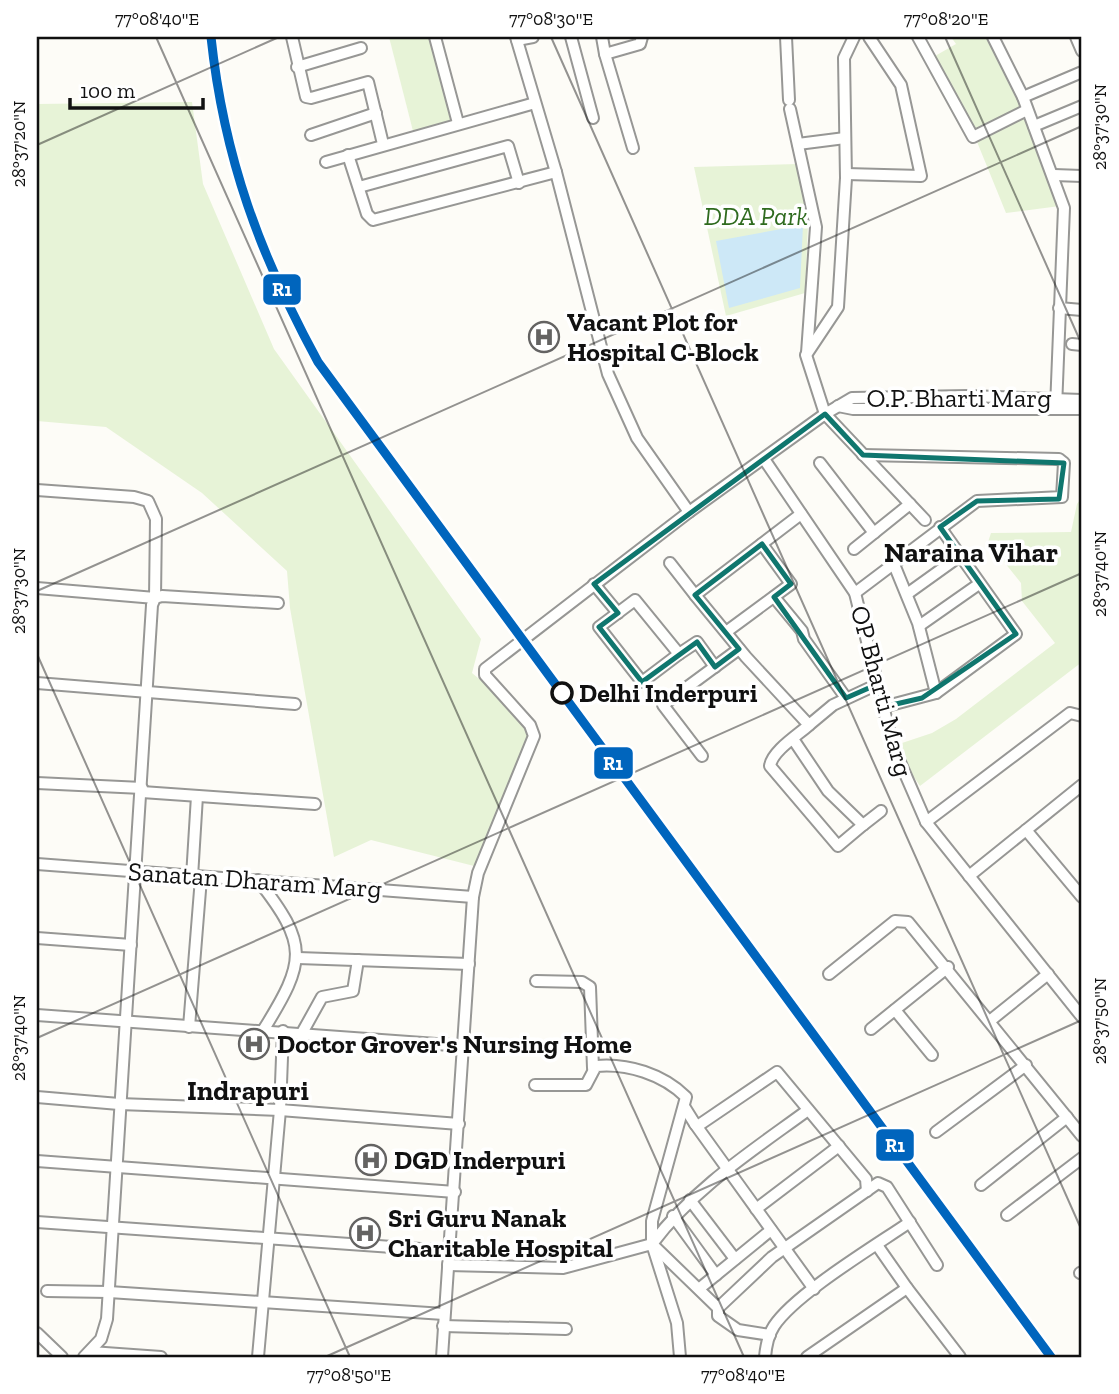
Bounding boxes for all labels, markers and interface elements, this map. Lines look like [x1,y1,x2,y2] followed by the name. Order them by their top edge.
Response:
[115,8,199,30] text: 77°08'40"E
[509,8,593,30] text: 77°08'30"E
[904,8,988,30] text: 77°08'20"E
[70,66,203,110] scale bar
[80,78,135,103] text: 100 m
[1089,84,1111,170] text: 28°37'30"N
[8,101,30,187] text: 28°37'20"N
[704,200,808,232] park label: DDA Park
[262,273,302,306] line badge: R1
[272,278,292,301] text: R1
[567,306,759,368] place label: Vacant Plot for Hospital C-Block
[527,320,561,354] hospital icon: Vacant Plot for Hospital C-Block
[867,382,1051,414] street label: O.P. Bharti Marg
[1089,531,1111,617] text: 28°37'40"N
[884,536,1058,569] district label: Naraina Vihar
[8,548,30,634] text: 28°37'30"N
[844,602,920,780] street label: OP Bharti Marg
[579,677,758,709] place label: Delhi Inderpuri
[551,682,573,704] marker: Delhi Inderpuri
[593,746,634,780] line badge: R1
[603,752,623,775] text: R1
[127,855,383,905] street label: Sanatan Dharam Marg
[1089,978,1111,1064] text: 28°37'50"N
[8,995,30,1081] text: 28°37'40"N
[237,1027,271,1061] hospital icon: Doctor Grover's Nursing Home
[277,1028,632,1060] place label: Doctor Grover's Nursing Home
[187,1074,309,1107] district label: Indrapuri
[875,1128,915,1162] line badge: R1
[885,1134,905,1157] text: R1
[354,1143,388,1177] hospital icon: DGD Inderpuri
[394,1144,566,1176] place label: DGD Inderpuri
[388,1202,613,1264] place label: Sri Guru Nanak Charitable Hospital
[348,1216,382,1250] hospital icon: Sri Guru Nanak Charitable Hospital
[307,1364,391,1386] text: 77°08'50"E
[701,1364,785,1386] text: 77°08'40"E

